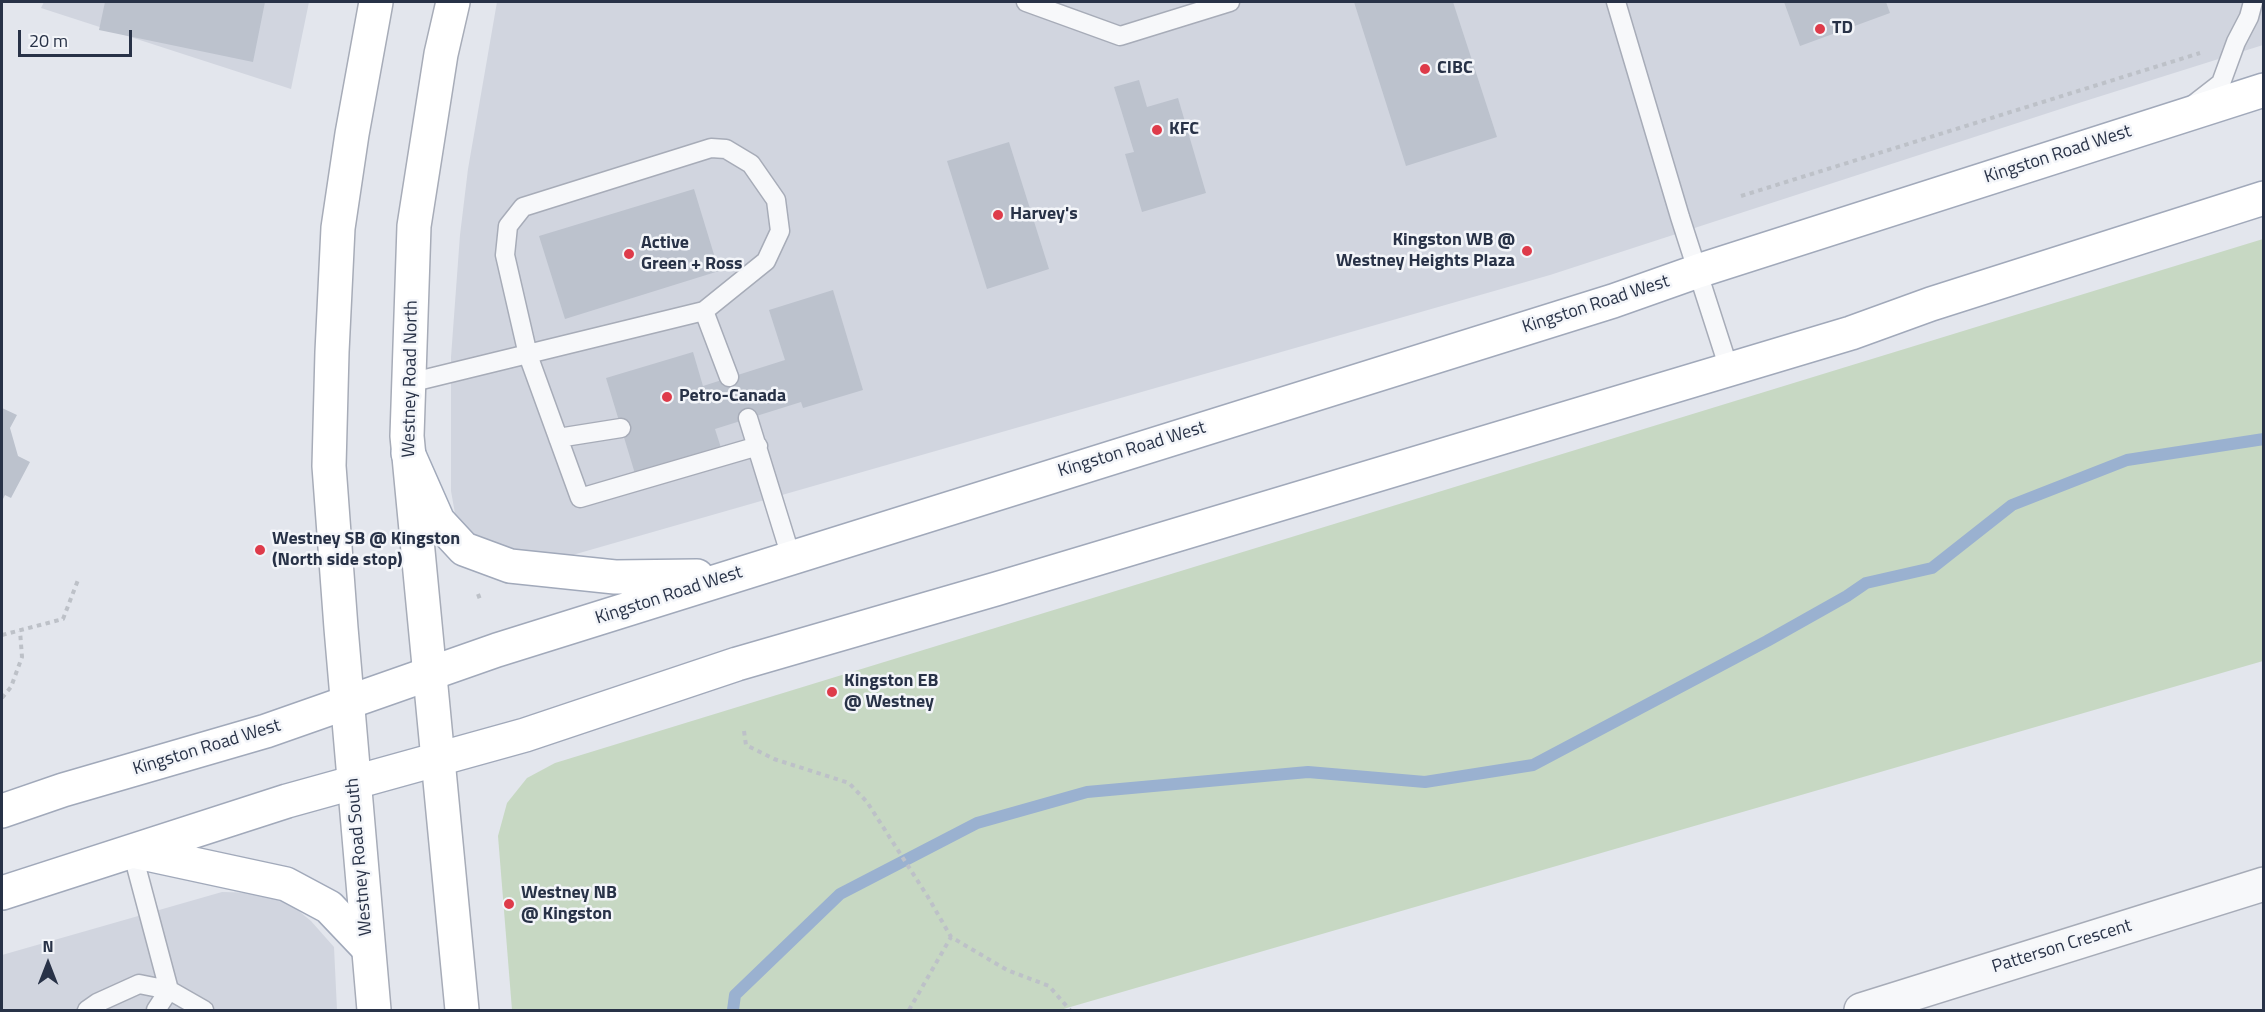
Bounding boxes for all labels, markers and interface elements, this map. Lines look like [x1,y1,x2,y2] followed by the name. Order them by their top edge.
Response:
[21,18,135,56] scale bar
[1832,18,1853,40] place label: TD
[1813,22,1827,36] marker: TD
[29,27,68,54] text: 20 m
[1437,58,1473,80] place label: CIBC
[1418,62,1432,76] marker: CIBC
[1169,119,1199,141] place label: KFC
[1982,121,2134,189] street label: Kingston Road West
[1150,123,1164,137] marker: KFC
[1010,204,1078,226] place label: Harvey's
[991,208,1005,222] marker: Harvey's
[1336,230,1515,272] place label: Kingston WB @ Westney Heights Plaza
[641,233,743,276] place label: Active Green + Ross
[1520,244,1534,258] marker: Kingston WB @ Westney Heights Plaza
[622,247,636,261] marker: Active Green + Ross
[1520,271,1672,339] street label: Kingston Road West
[399,300,423,458] street label: Westney Road North
[679,386,786,408] place label: Petro-Canada
[660,390,674,404] marker: Petro-Canada
[1056,417,1208,483] street label: Kingston Road West
[272,529,460,572] place label: Westney SB @ Kingston (North side stop)
[253,543,267,557] marker: Westney SB @ Kingston (North side stop)
[593,562,745,630] street label: Kingston Road West
[844,671,938,714] place label: Kingston EB @ Westney
[825,685,839,699] marker: Kingston EB @ Westney
[131,715,283,781] street label: Kingston Road West
[342,777,378,937] street label: Westney Road South
[521,883,617,926] place label: Westney NB @ Kingston
[502,897,516,911] marker: Westney NB @ Kingston
[1989,915,2135,979] street label: Patterson Crescent
[18,934,78,994] north arrow
[42,934,54,958] text: N

